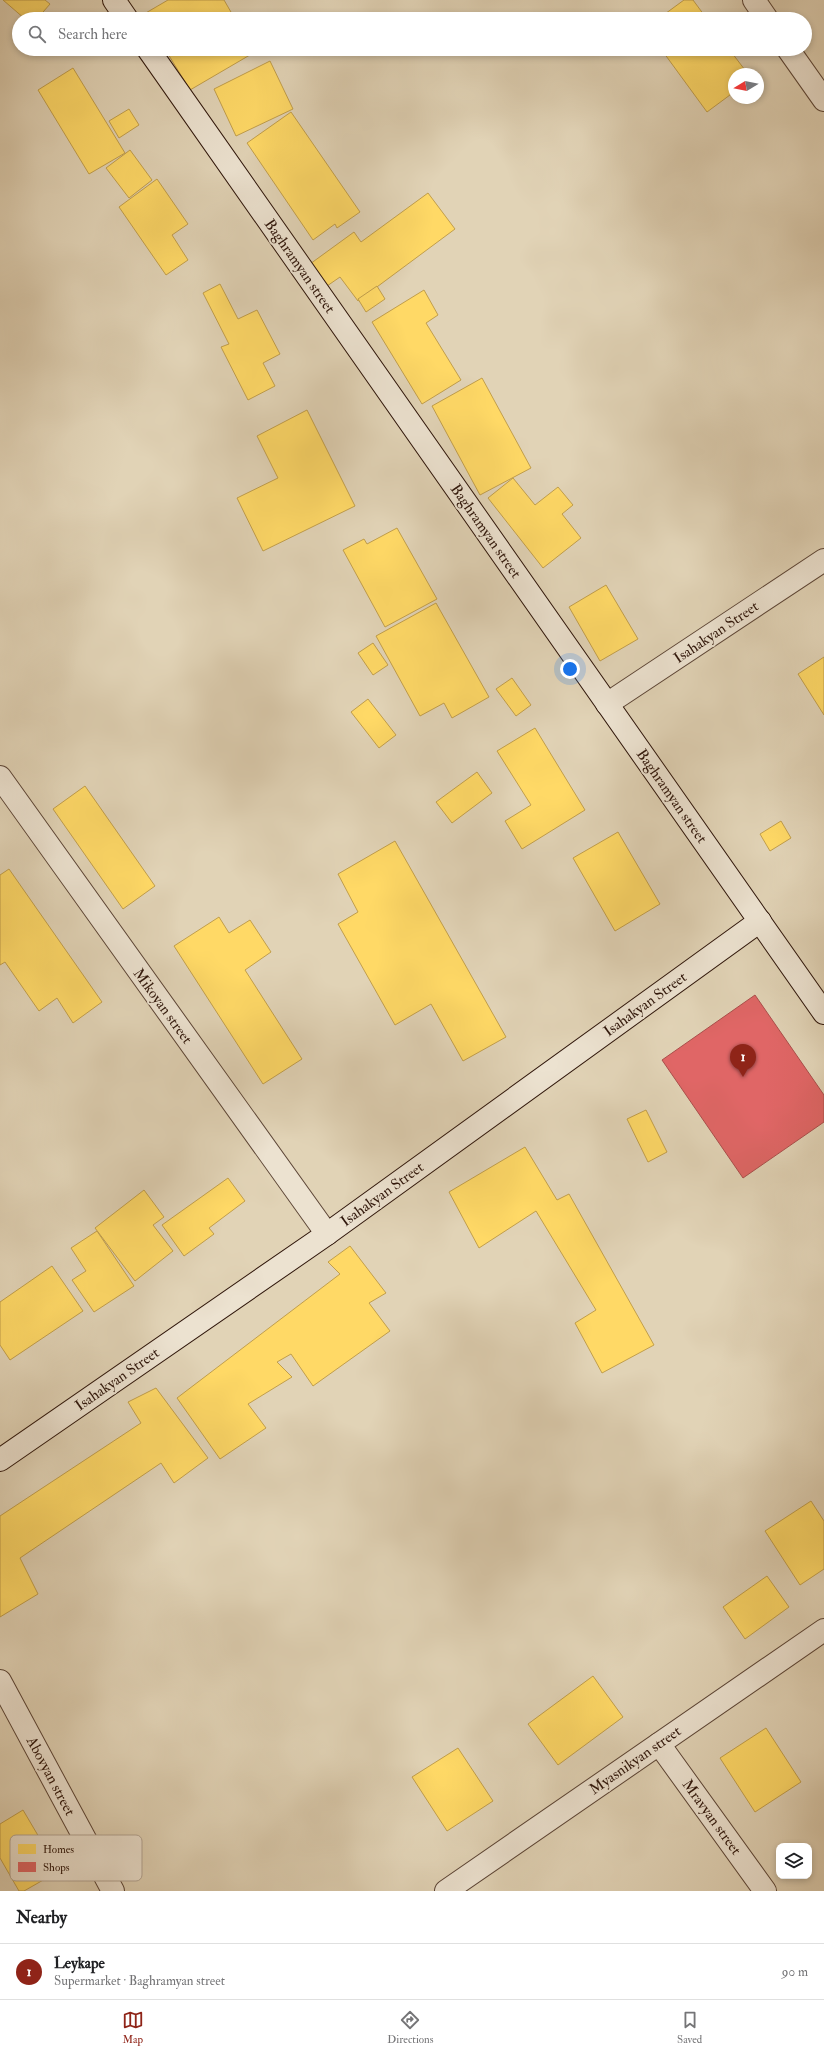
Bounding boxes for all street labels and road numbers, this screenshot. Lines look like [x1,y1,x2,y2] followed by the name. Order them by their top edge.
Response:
[260,215,339,317] street label: Baghramyan street
[446,480,525,582] street label: Baghramyan street
[670,597,762,668] street label: Isahakyan Street
[632,745,711,847] street label: Baghramyan street
[129,965,197,1048] street label: Mikoyan street
[600,968,691,1041] street label: Isahakyan Street
[337,1158,428,1231] street label: Isahakyan Street
[72,1343,163,1415] street label: Isahakyan Street
[586,1722,685,1799] street label: Myasnikyan street
[21,1732,79,1819] street label: Abovyan street
[678,1776,746,1859] street label: Mravyan street

